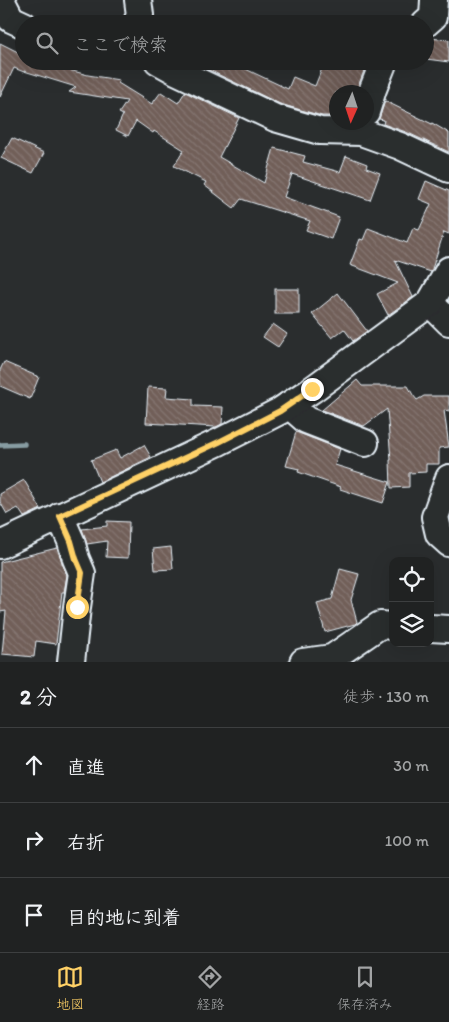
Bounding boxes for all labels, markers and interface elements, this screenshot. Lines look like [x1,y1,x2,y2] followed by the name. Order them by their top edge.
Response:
[15,15,434,70] search box
[33,29,61,57] icon: search
[73,33,168,56] text: ここで検索
[329,85,374,130] north arrow
[301,378,324,401] route end
[389,557,434,647] map controls
[389,557,434,602] button: locate
[66,596,89,619] route start
[389,602,434,647] button: layers
[20,684,57,709] text: 2 分
[343,687,429,706] text: 徒歩 · 130 m
[20,751,48,779] icon: ahead
[67,756,105,779] text: 直進
[393,756,429,775] text: 30 m
[20,826,48,854] icon: right
[67,831,105,854] text: 右折
[385,831,429,850] text: 100 m
[20,901,48,929] icon: arrive
[67,906,181,929] text: 目的地に到着
[56,963,84,1013] tab: 地図
[196,963,224,1013] tab: 経路
[337,963,393,1013] tab: 保存済み

